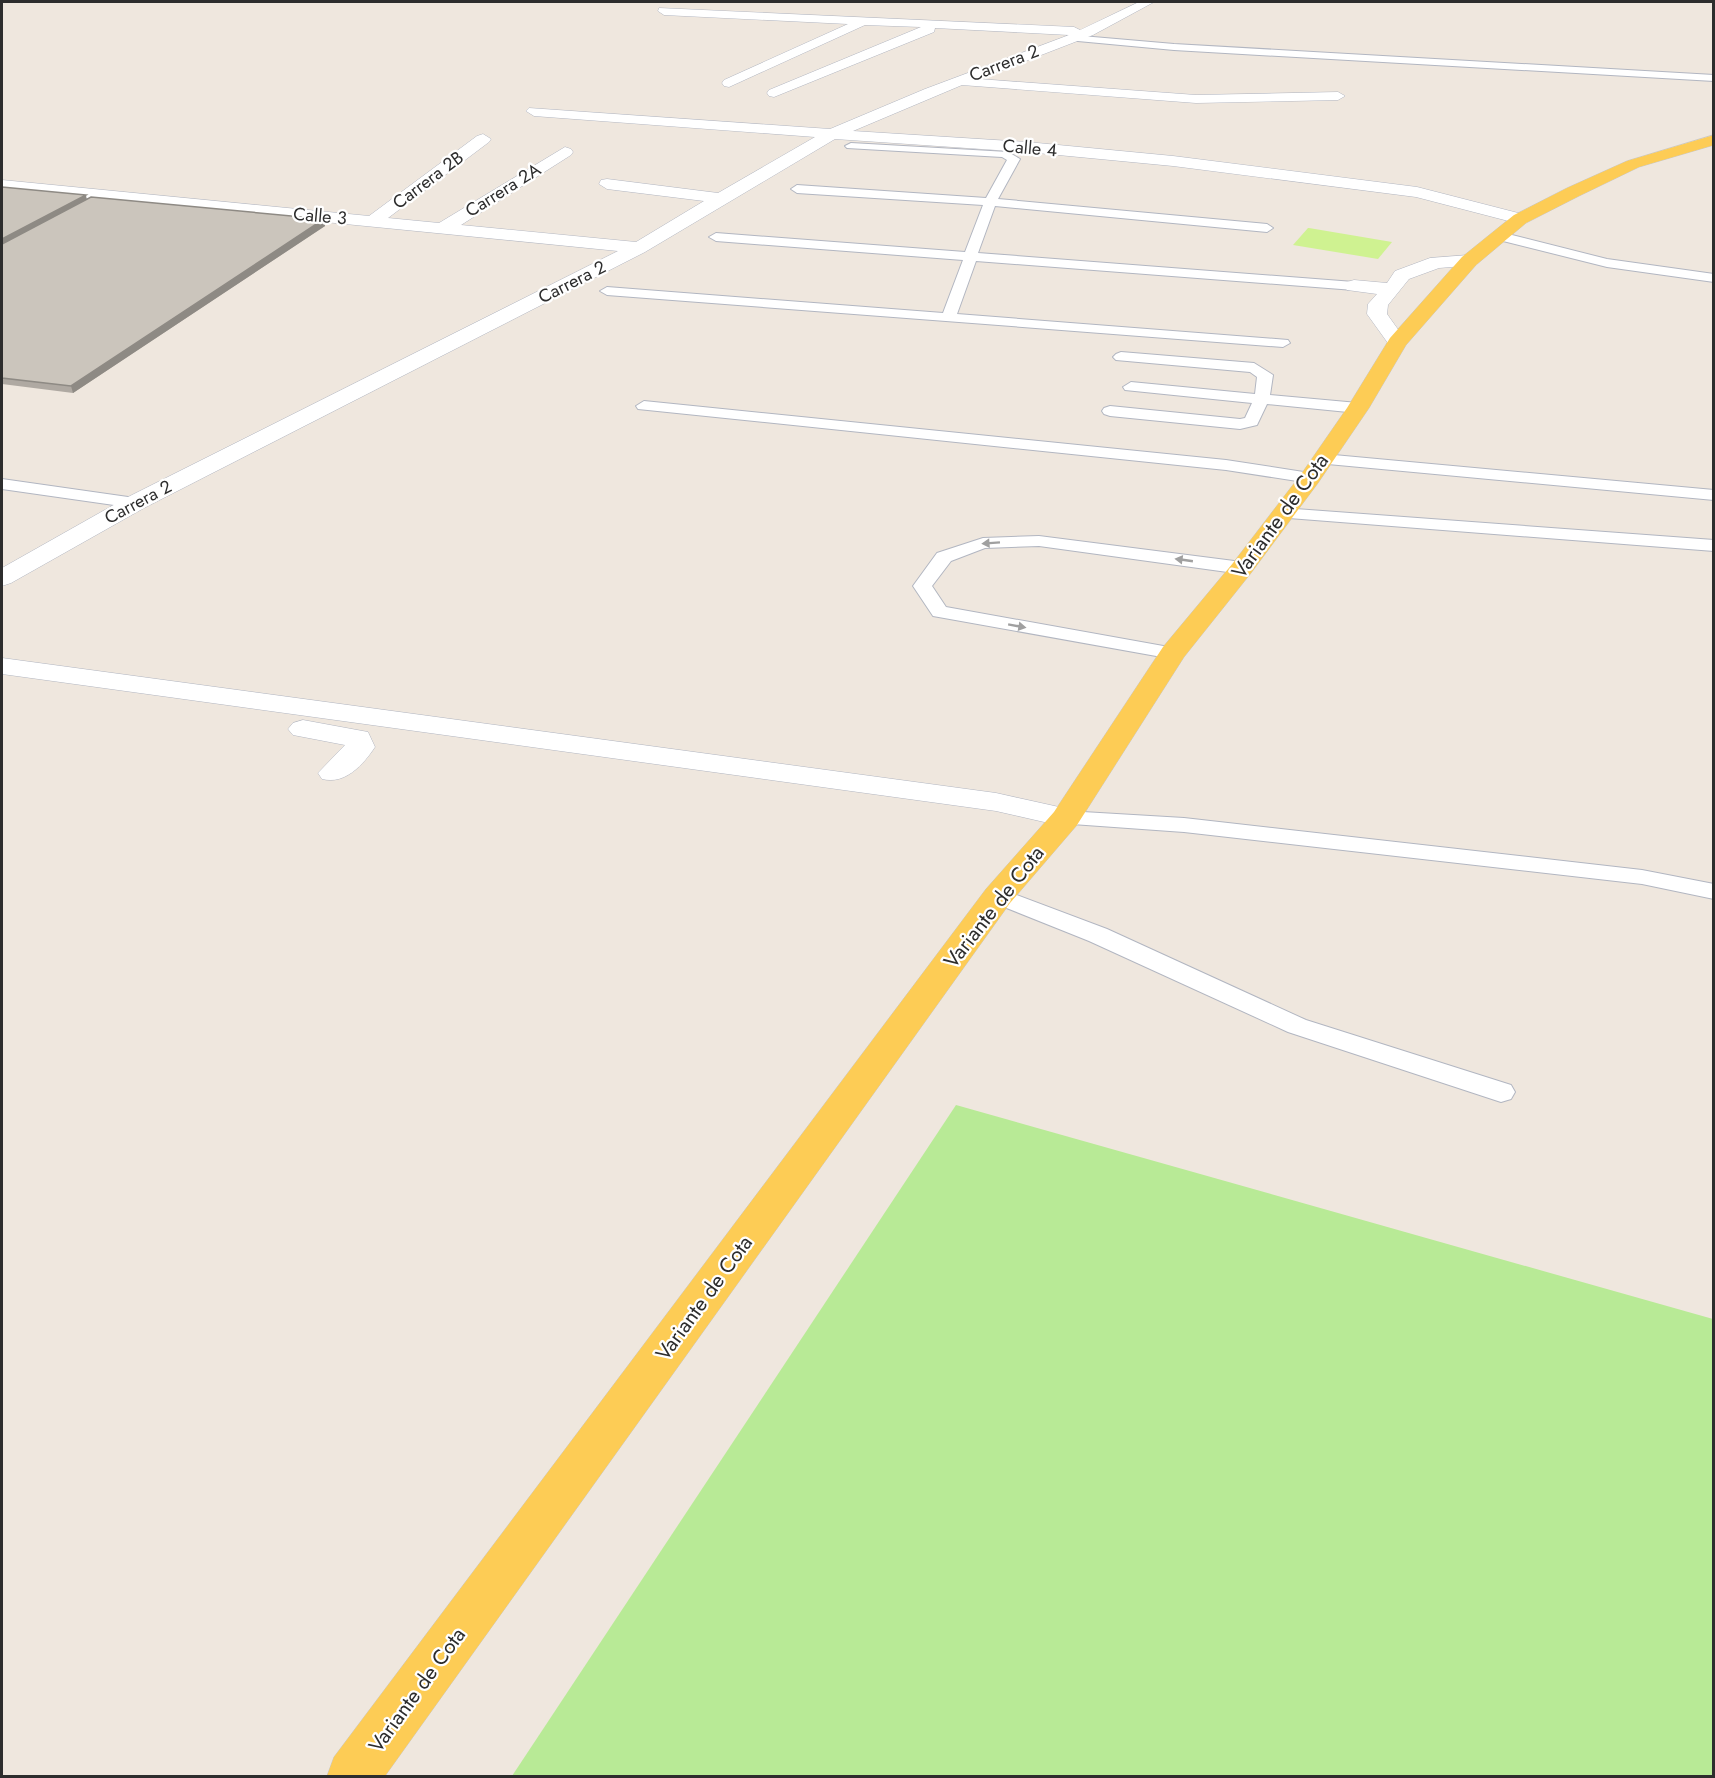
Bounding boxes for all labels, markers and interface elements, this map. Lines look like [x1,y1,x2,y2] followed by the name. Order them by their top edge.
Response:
[965,38,1043,88] street label: Carrera 2
[1002,133,1058,163] street label: Calle 4
[387,145,469,215] street label: Carrera 2B
[460,156,546,223] street label: Carrera 2A
[292,201,348,231] street label: Calle 3
[534,254,610,310] street label: Carrera 2
[1224,447,1336,585] street label: Variante de Cota
[100,473,176,531] street label: Carrera 2
[981,538,1000,548] one-way arrow
[1175,556,1194,565] one-way arrow
[1008,622,1027,631] one-way arrow
[937,839,1051,975] street label: Variante de Cota
[648,1229,760,1367] street label: Variante de Cota
[361,1621,473,1759] street label: Variante de Cota

